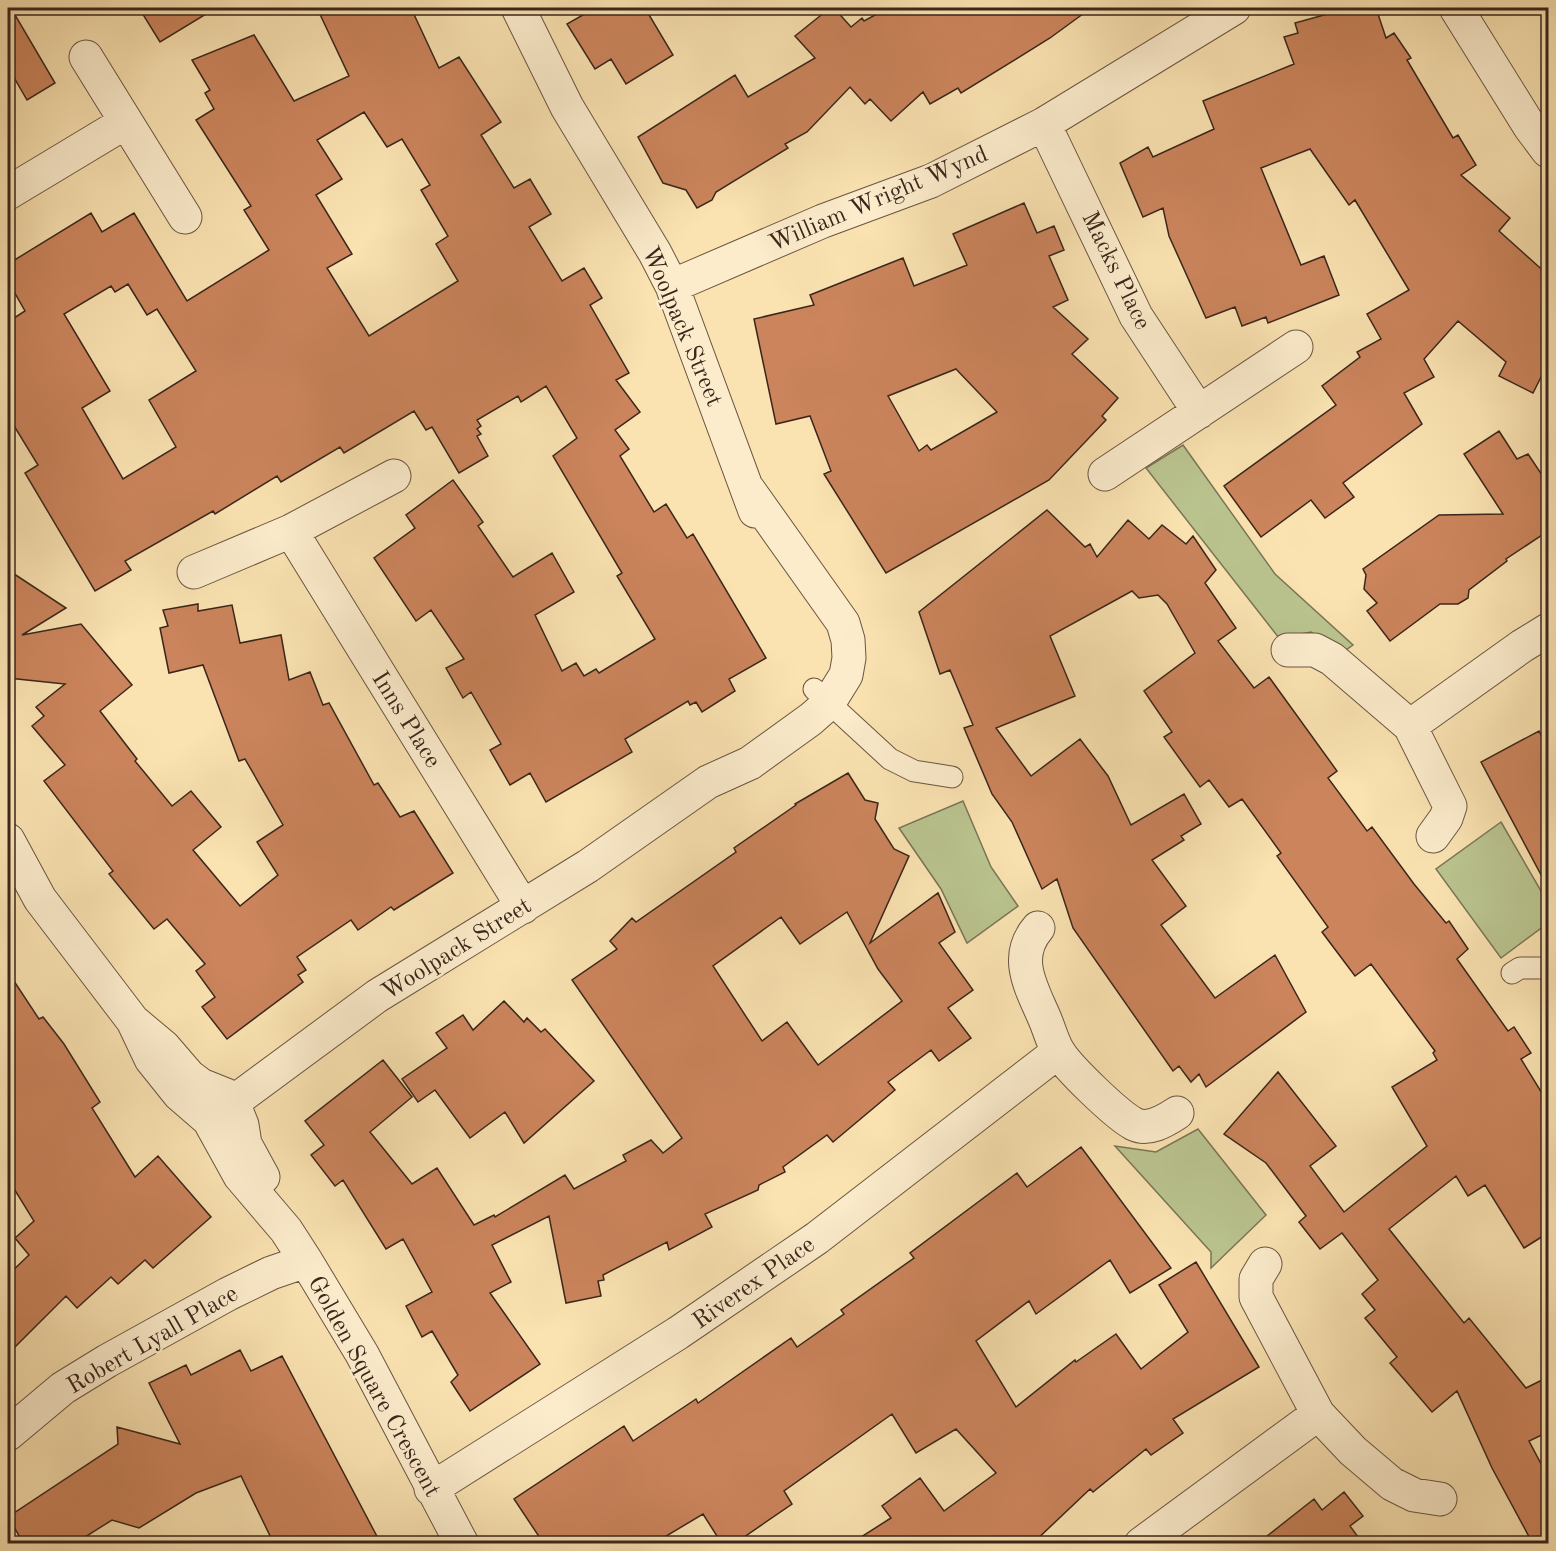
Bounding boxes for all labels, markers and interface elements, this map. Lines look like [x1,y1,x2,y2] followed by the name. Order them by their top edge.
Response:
[766,143,992,257] street label: William Wright Wynd
[1076,208,1154,334] street label: Macks Place
[637,243,726,410] street label: Woolpack Street
[366,668,444,772] street label: Inns Place
[378,894,536,1005] street label: Woolpack Street
[689,1233,819,1334] street label: Riverex Place
[303,1273,444,1501] street label: Golden Square Crescent
[63,1282,243,1399] street label: Robert Lyall Place

